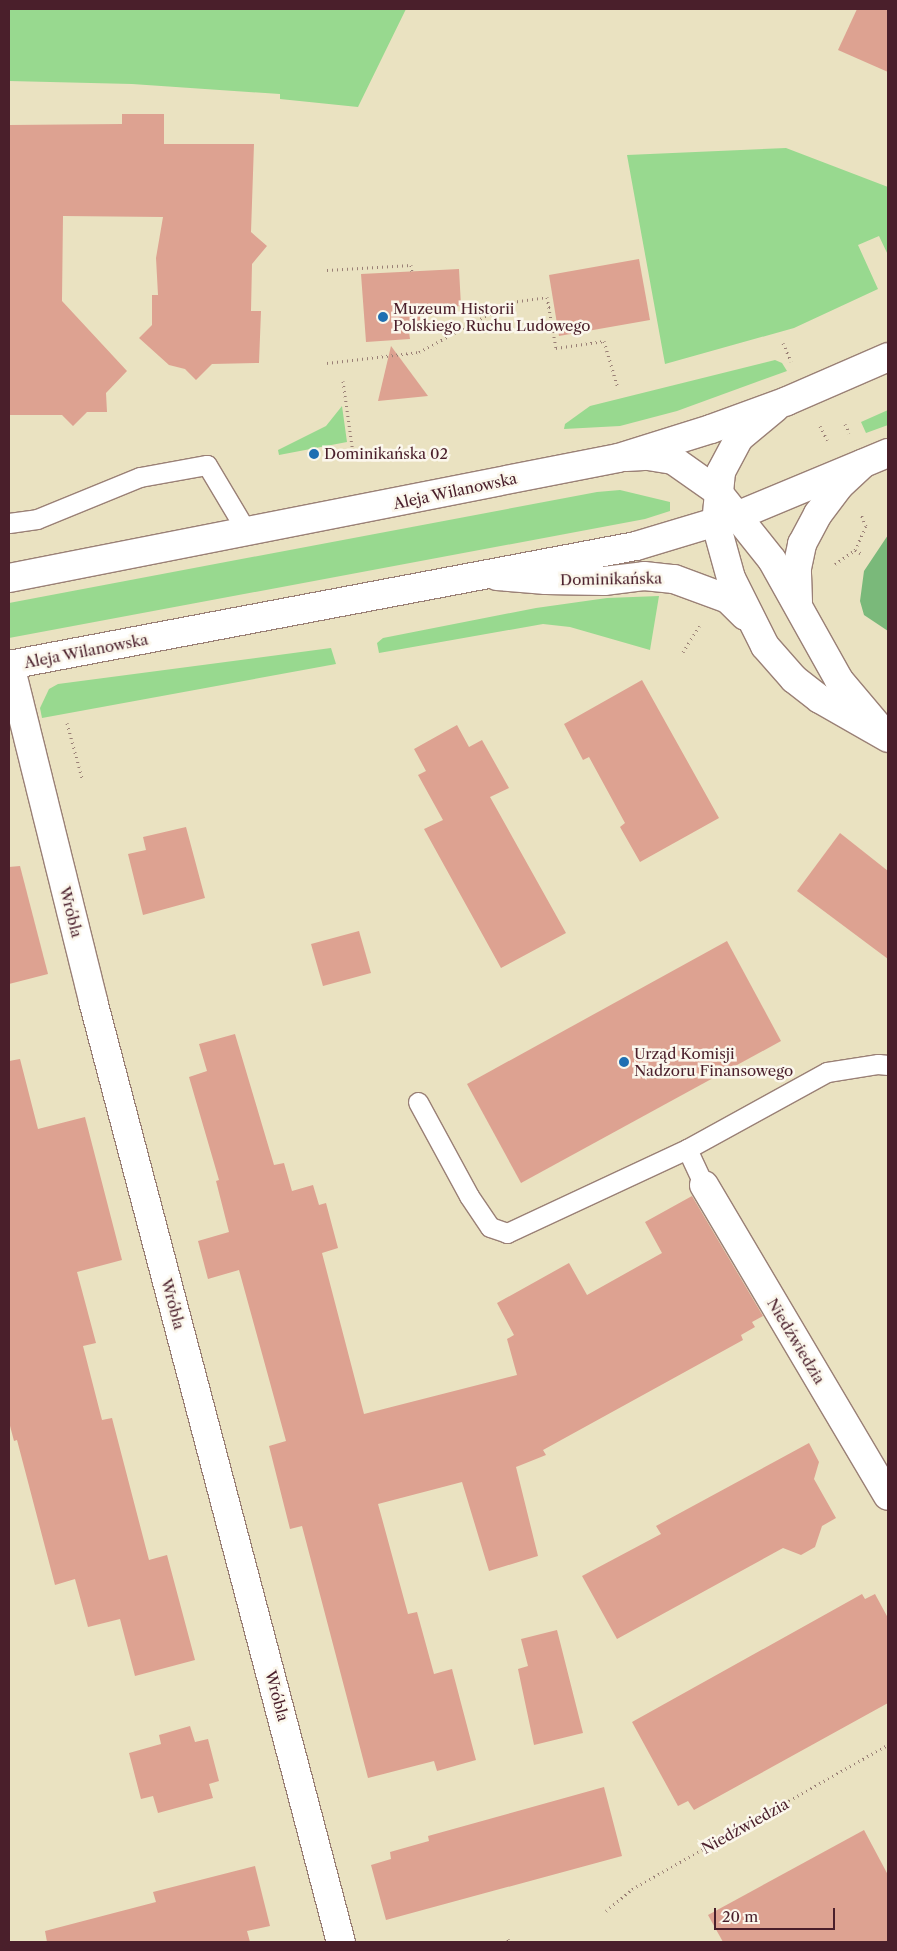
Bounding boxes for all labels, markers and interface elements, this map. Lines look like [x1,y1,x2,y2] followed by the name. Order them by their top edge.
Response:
[393,299,591,334] place label: Muzeum Historii Polskiego Ruchu Ludowego
[377,311,389,323] marker: Muzeum Historii Polskiego Ruchu Ludowego
[324,445,448,463] place label: Dominikańska 02
[308,448,320,460] marker: Dominikańska 02
[391,469,519,513] street label: Aleja Wilanowska
[560,569,662,589] street label: Dominikańska
[22,630,150,672] street label: Aleja Wilanowska
[56,885,86,939] street label: Wróbla
[634,1044,793,1079] place label: Urząd Komisji Nadzoru Finansowego
[618,1056,630,1068] marker: Urząd Komisji Nadzoru Finansowego
[158,1277,188,1331] street label: Wróbla
[763,1295,829,1387] street label: Niedźwiedzia
[262,1669,292,1723] street label: Wróbla
[698,1795,792,1857] street label: Niedźwiedzia
[717,1898,838,1930] scale bar
[722,1907,758,1926] text: 20 m

